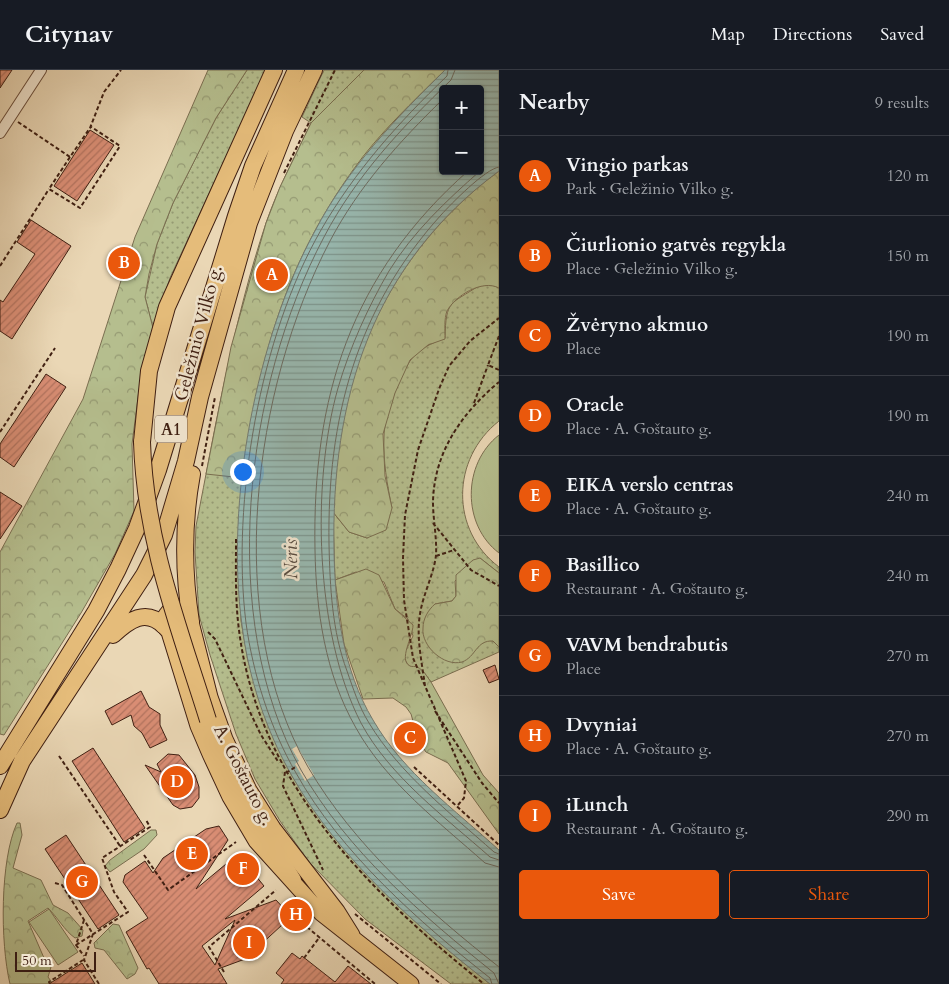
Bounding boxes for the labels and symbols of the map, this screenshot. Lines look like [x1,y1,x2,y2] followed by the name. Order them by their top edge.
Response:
[108,244,140,282] pin: B
[256,256,288,294] pin: A
[168,262,229,404] street label: Geležinio Vilko g.
[155,416,187,442] road number: A1
[230,459,256,485] your location
[278,538,304,579] water label: Neris
[394,719,426,757] pin: C
[207,720,280,830] street label: A. Goštauto g.
[161,763,193,801] pin: D
[176,835,208,873] pin: E
[227,850,259,888] pin: F
[66,863,98,901] pin: G
[280,896,312,934] pin: H
[233,924,265,962] pin: I
[15,949,96,972] scale bar

